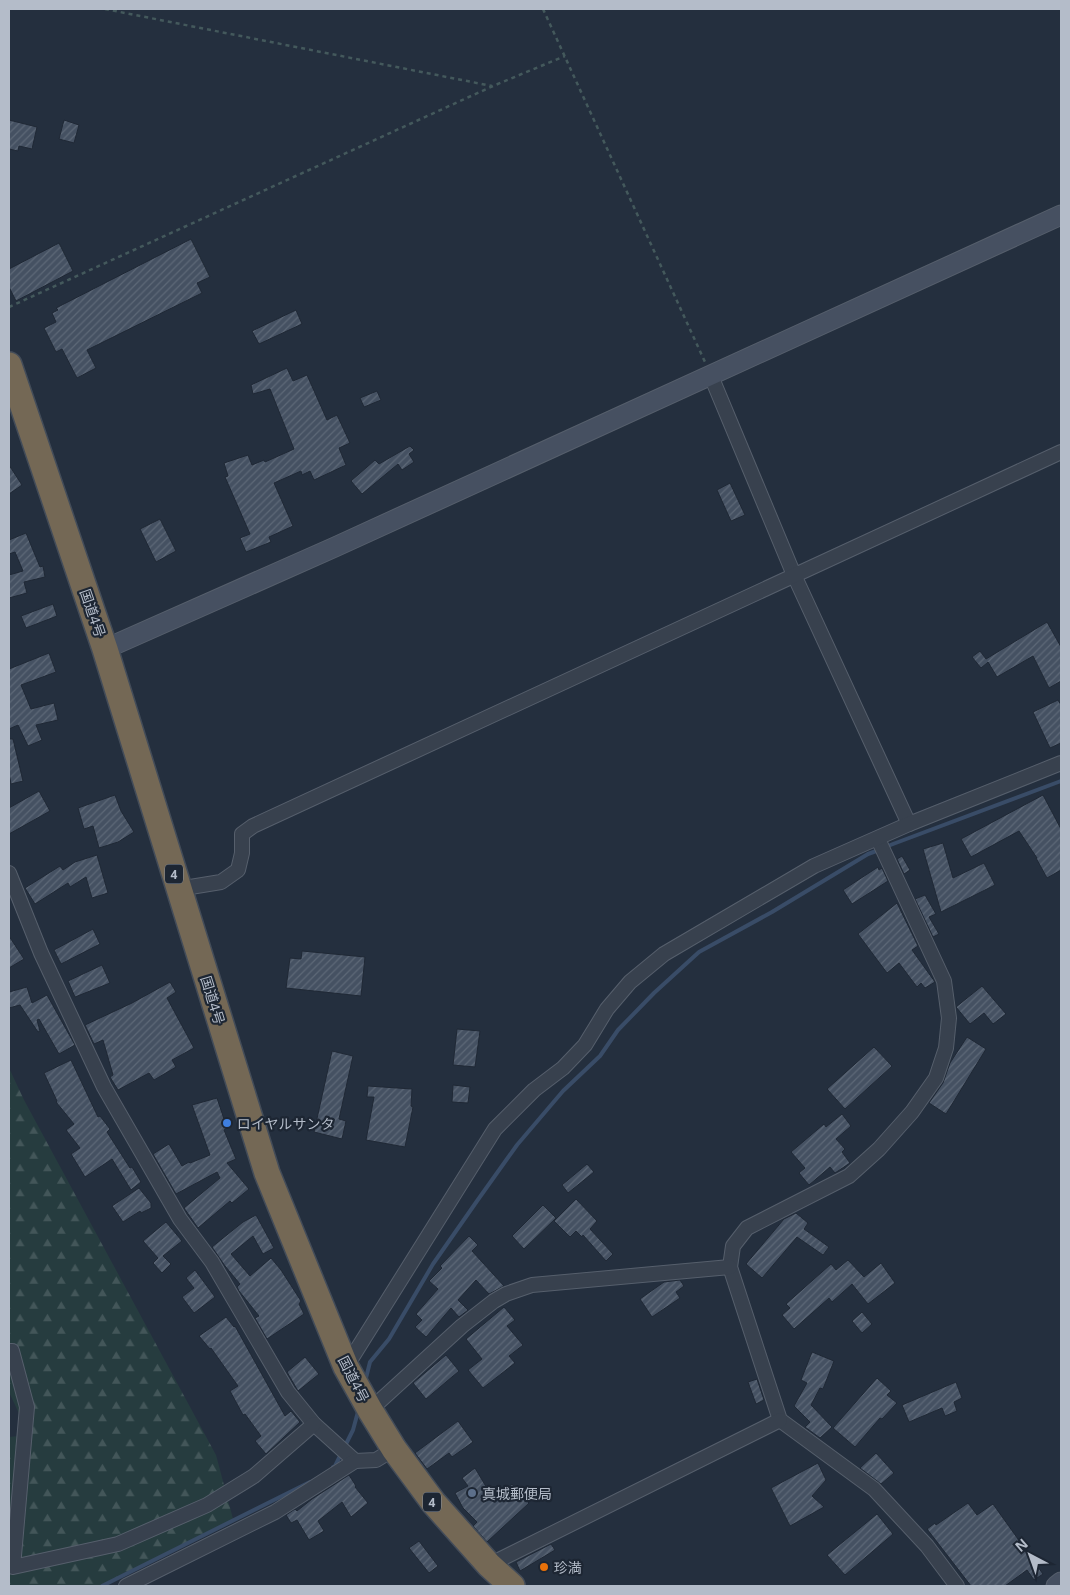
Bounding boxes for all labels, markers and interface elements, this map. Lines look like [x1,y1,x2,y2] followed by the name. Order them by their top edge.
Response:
[76,586,110,640] street label: 国道4号
[165,864,183,884] road number: 4
[197,973,229,1027] street label: 国道4号
[237,1114,335,1133] place label: ロイヤルサンタ
[221,1117,233,1129] marker: ロイヤルサンタ
[334,1352,374,1406] street label: 国道4号
[482,1484,552,1503] place label: 真城郵便局
[466,1487,478,1499] marker: 真城郵便局
[423,1492,441,1511] road number: 4
[1005,1530,1055,1580] north arrow
[1011,1534,1032,1556] text: N
[554,1558,582,1577] place label: 珍満
[538,1561,550,1573] marker: 珍満

